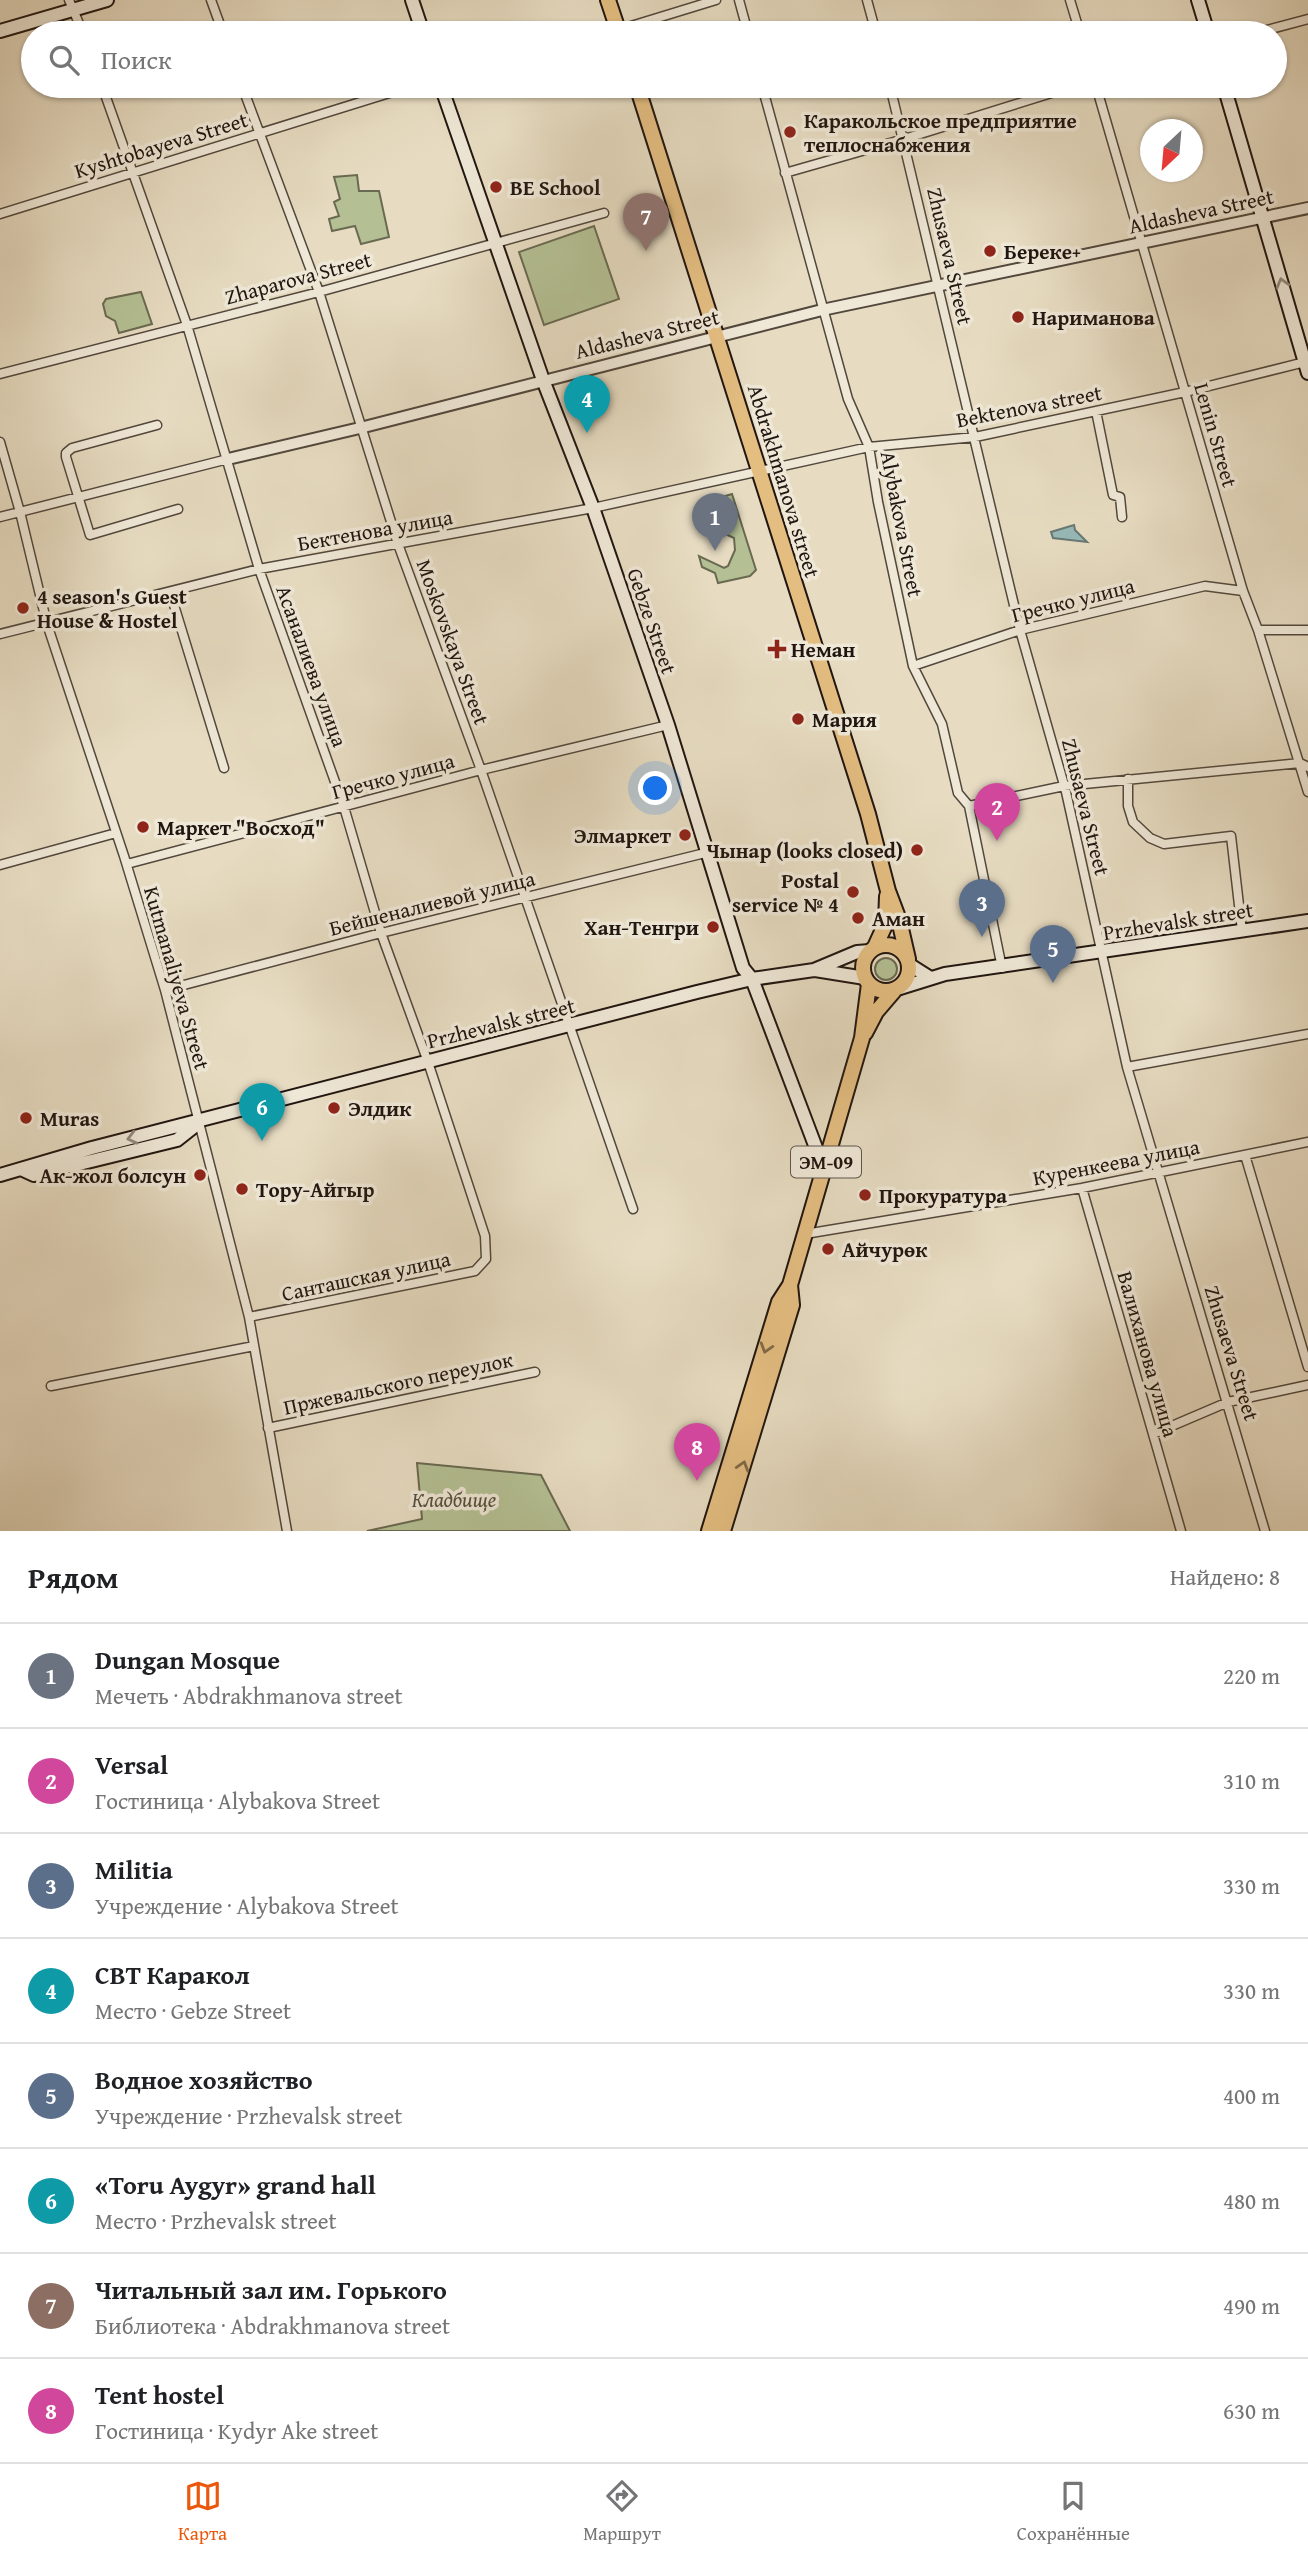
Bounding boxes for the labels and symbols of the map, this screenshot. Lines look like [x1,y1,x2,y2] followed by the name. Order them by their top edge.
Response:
[71,104,252,186] street label: Kyshtobayeva Street
[804,105,1077,160] place label: Каракольское предприятие теплоснабжения
[1140,119,1203,182] north arrow
[782,124,798,140] marker: Каракольское предприятие теплоснабжения
[510,172,601,203] place label: BE School
[488,179,504,195] marker: BE School
[1126,180,1277,241] street label: Aldasheva Street
[919,184,981,328] street label: Zhusaeva Street
[623,193,669,251] pin: 7
[1004,236,1081,267] place label: Береке+
[221,243,375,312] street label: Zhaparova Street
[982,243,998,259] marker: Береке+
[1276,278,1291,290] one-way arrow
[572,301,723,367] street label: Aldasheva Street
[1032,302,1155,333] place label: Нариманова
[1010,309,1026,325] marker: Нариманова
[564,375,610,433] pin: 4
[954,377,1105,435] street label: Bektenova street
[1186,379,1246,491] street label: Lenin Street
[740,381,828,582] street label: Abdrakhmanova street
[873,448,931,600] street label: Alybakova Street
[692,493,738,551] pin: 1
[295,501,455,559] street label: Бектенова улица
[409,555,498,730] street label: Moskovskaya Street
[619,564,685,679] street label: Gebze Street
[1008,570,1138,630] street label: Гречко улица
[37,581,187,636] place label: 4 season's Guest House & Hostel
[268,581,356,751] street label: Асаналиева улица
[15,600,31,616] marker: 4 season's Guest House & Hostel
[791,634,855,665] place label: Неман
[769,641,785,657] marker: Неман
[812,704,877,735] place label: Мария
[790,711,806,727] marker: Мария
[1054,735,1118,879] street label: Zhusaeva Street
[328,745,458,807] street label: Гречко улица
[638,771,672,805] your location
[974,783,1020,841] pin: 2
[157,812,325,843] place label: Маркет "Восход"
[135,819,151,835] marker: Маркет "Восход"
[574,820,672,851] place label: Элмаркет
[677,827,693,843] marker: Элмаркет
[706,835,903,866] place label: Чынар (looks closed)
[909,842,925,858] marker: Чынар (looks closed)
[326,862,538,944] street label: Бейшеналиевой улица
[732,865,839,920] place label: Postal service № 4
[959,879,1005,937] pin: 3
[136,883,218,1074] street label: Kutmanaliyeva Street
[845,884,861,900] marker: Postal service № 4
[1101,894,1256,948] street label: Przhevalsk street
[872,903,925,934] place label: Аман
[850,910,866,926] marker: Аман
[584,912,699,943] place label: Хан-Тенгри
[705,919,721,935] marker: Хан-Тенгри
[1030,925,1076,983] pin: 5
[424,989,579,1056] street label: Przhevalsk street
[239,1083,285,1141] pin: 6
[348,1093,412,1124] place label: Элдик
[326,1100,342,1116] marker: Элдик
[40,1103,99,1134] place label: Muras
[18,1110,34,1126] marker: Muras
[126,1130,138,1144] one-way arrow
[1030,1131,1202,1193] street label: Куренкеева улица
[791,1146,861,1178] road number: ЭМ-09
[40,1160,186,1191] place label: Ак-жол болсун
[192,1167,208,1183] marker: Ак-жол болсун
[256,1174,374,1205] place label: Тору-Айгыр
[879,1180,1007,1211] place label: Прокуратура
[234,1181,250,1197] marker: Тору-Айгыр
[857,1187,873,1203] marker: Прокуратура
[842,1234,928,1265] place label: Айчурөк
[820,1241,836,1257] marker: Айчурөк
[279,1243,453,1309] street label: Санташская улица
[1110,1267,1186,1441] street label: Валиханова улица
[1197,1281,1267,1425] street label: Zhusaeva Street
[759,1342,774,1354] one-way arrow
[280,1344,516,1422] street label: Пржевальского переулок
[674,1423,720,1481] pin: 8
[735,1460,750,1472] one-way arrow
[412,1484,496,1515] park label: Кладбище

